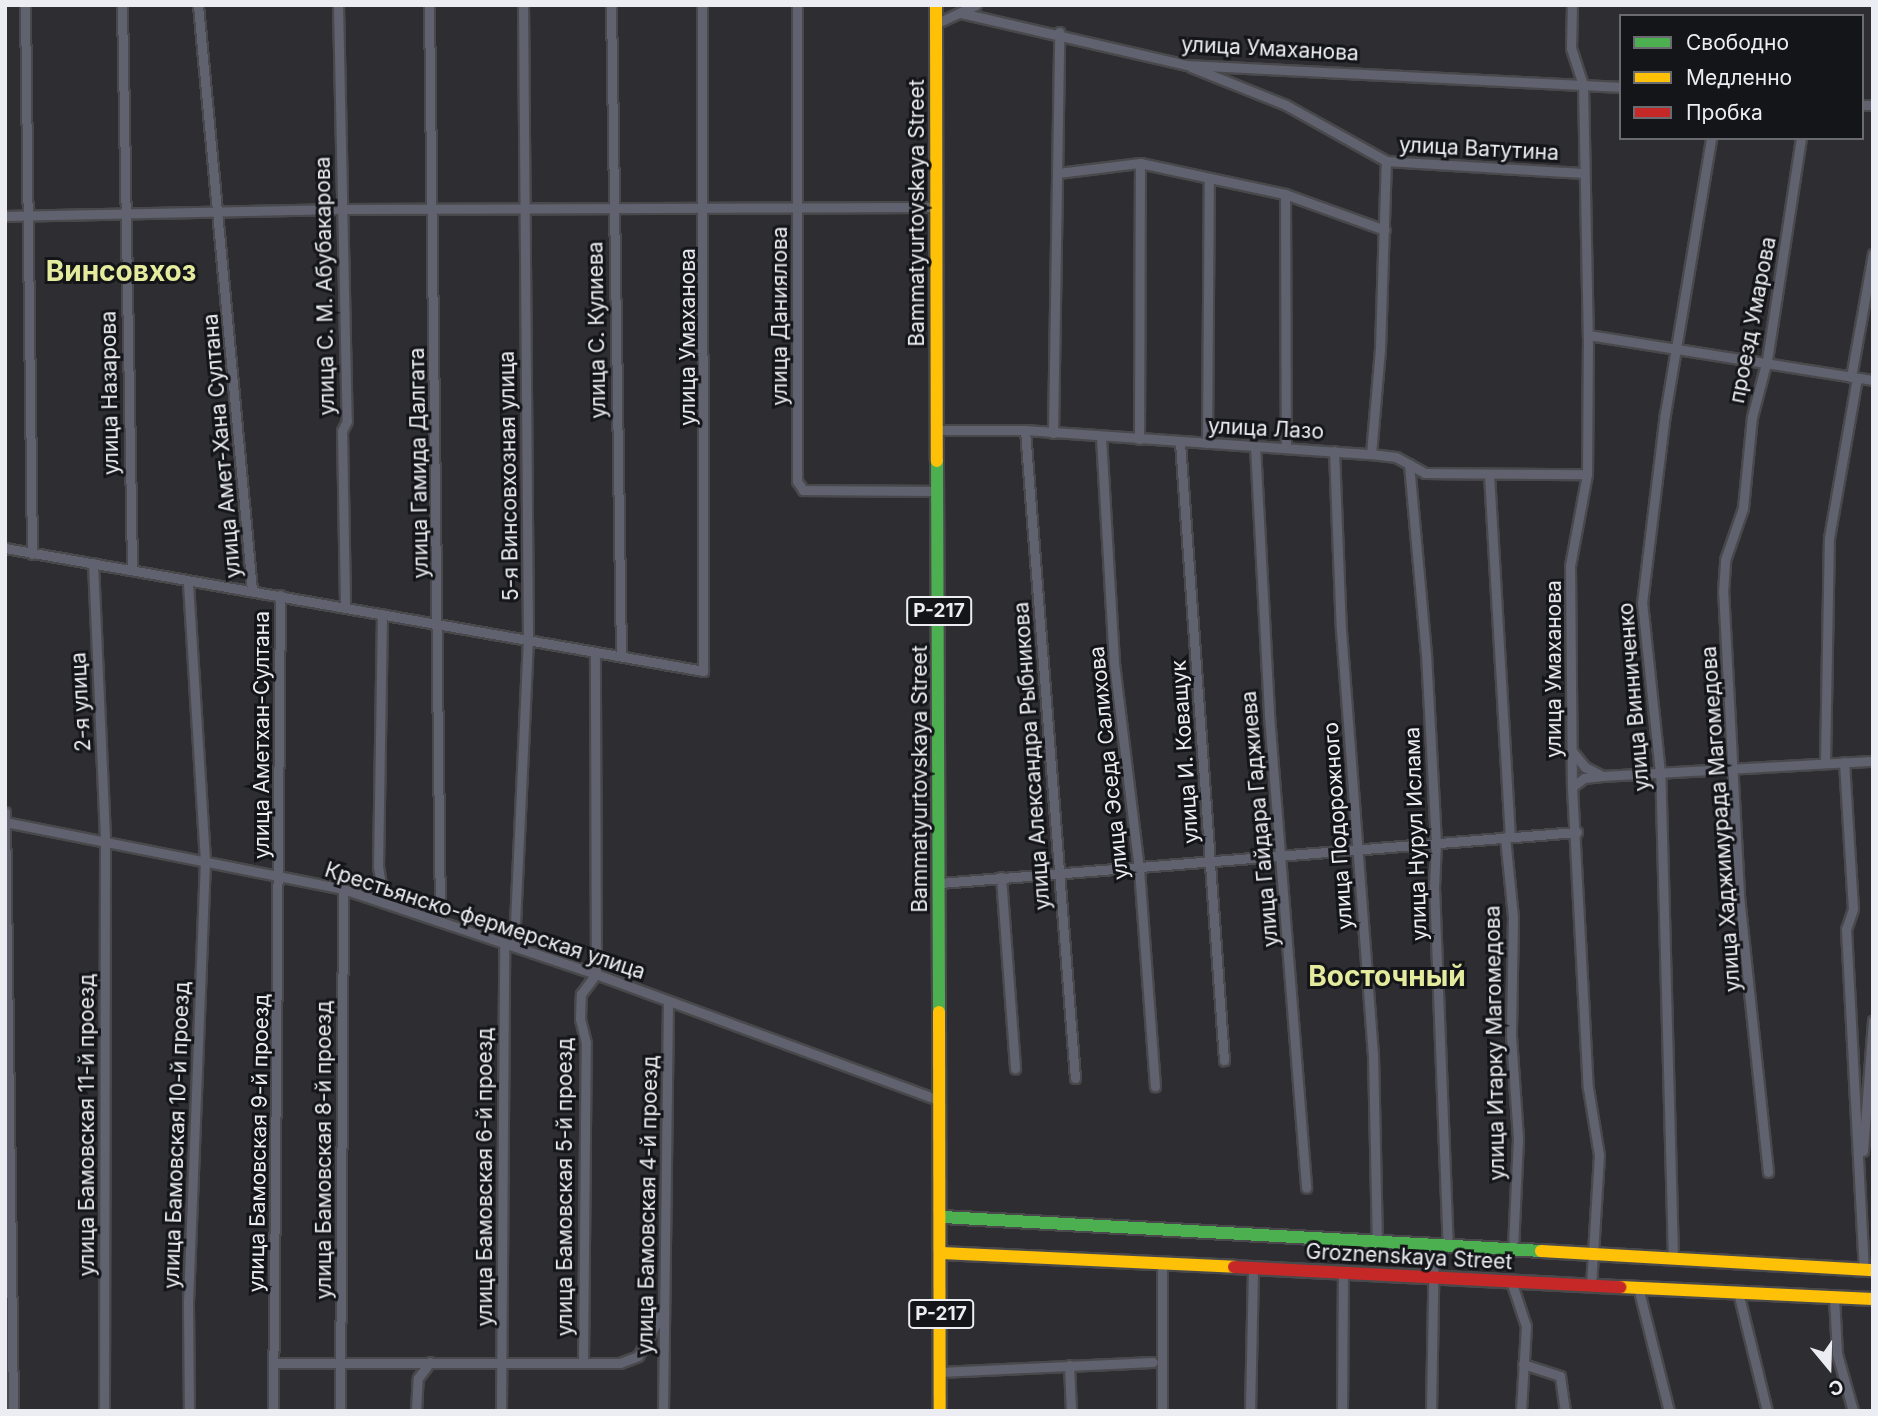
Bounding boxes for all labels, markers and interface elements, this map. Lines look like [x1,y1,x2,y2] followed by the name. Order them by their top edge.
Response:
[1619,14,1864,140] legend
[1686,30,1789,55] text: Свободно
[1181,32,1359,66] street label: улица Умаханова
[1686,65,1792,90] text: Медленно
[904,79,930,347] street label: Bammatyurtovskaya Street
[1686,100,1763,125] text: Пробка
[1398,132,1560,166] street label: улица Ватутина
[310,156,340,416] street label: улица С. М. Абубакарова
[767,226,793,406] street label: улица Даниялова
[1725,235,1781,405] street label: проезд Умарова
[583,241,611,419] street label: улица С. Кулиева
[675,248,701,426] street label: улица Умаханова
[46,254,196,288] district label: Винсовхоз
[96,311,124,475] street label: улица Назарова
[198,313,246,579] street label: улица Амет-Хана Султана
[404,347,434,579] street label: улица Гамида Далгата
[494,351,524,601] street label: 5-я Винсовхозная улица
[1207,413,1325,445] street label: улица Лазо
[1541,580,1567,758] street label: улица Умаханова
[906,596,972,626] road number: Р-217
[1009,601,1055,911] street label: улица Александра Рыбникова
[1613,602,1655,792] street label: улица Винниченко
[249,611,275,859] street label: улица Аметхан-Султана
[907,645,933,913] street label: Bammatyurtovskaya Street
[1084,645,1134,881] street label: улица Эседа Салихова
[1696,645,1746,993] street label: улица Хаджимурада Магомедова
[66,652,96,752] street label: 2-я улица
[1166,659,1204,845] street label: улица И. Коващук
[1236,690,1284,948] street label: улица Гайдара Гаджиева
[1318,721,1358,931] street label: улица Подорожного
[1400,727,1432,941] street label: улица Нурул Ислама
[322,857,648,985] street label: Крестьянско-фермерская улица
[1480,905,1510,1181] street label: улица Итарку Магомедова
[1308,959,1466,993] district label: Восточный
[74,974,100,1276] street label: улица Бамовская 11-й проезд
[159,981,195,1289] street label: улица Бамовская 10-й проезд
[244,993,274,1293] street label: улица Бамовская 9-й проезд
[311,1001,337,1299] street label: улица Бамовская 8-й проезд
[472,1028,498,1326] street label: улица Бамовская 6-й проезд
[552,1038,578,1336] street label: улица Бамовская 5-й проезд
[633,1055,663,1355] street label: улица Бамовская 4-й проезд
[1305,1239,1513,1275] street label: Groznenskaya Street
[908,1298,974,1330] road number: Р-217
[1794,1332,1864,1402] north arrow
[1826,1374,1846,1400] text: С

